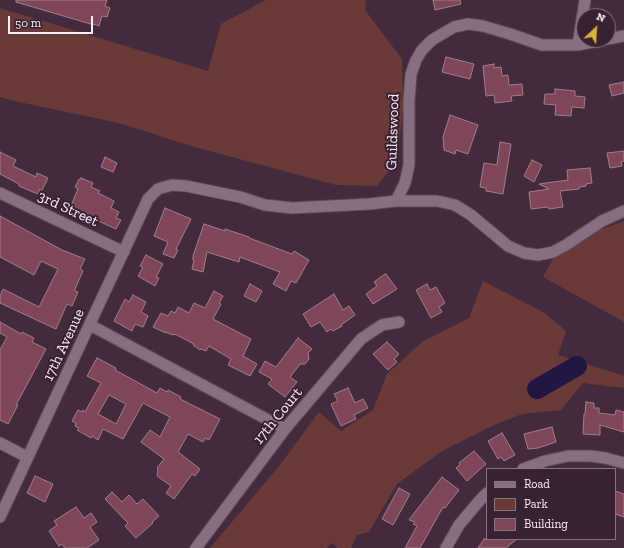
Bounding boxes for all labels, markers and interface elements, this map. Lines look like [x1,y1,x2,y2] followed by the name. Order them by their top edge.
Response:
[10,8,95,34] scale bar
[576,8,616,48] north arrow
[594,10,607,25] text: N
[15,16,41,30] text: 50 m
[383,93,403,171] street label: Guildswood
[35,187,101,231] street label: 3rd Street
[39,306,89,384] street label: 17th Avenue
[250,384,306,448] street label: 17th Court
[486,468,616,540] legend
[524,477,550,491] text: Road
[524,497,548,511] text: Park
[524,517,568,531] text: Building

